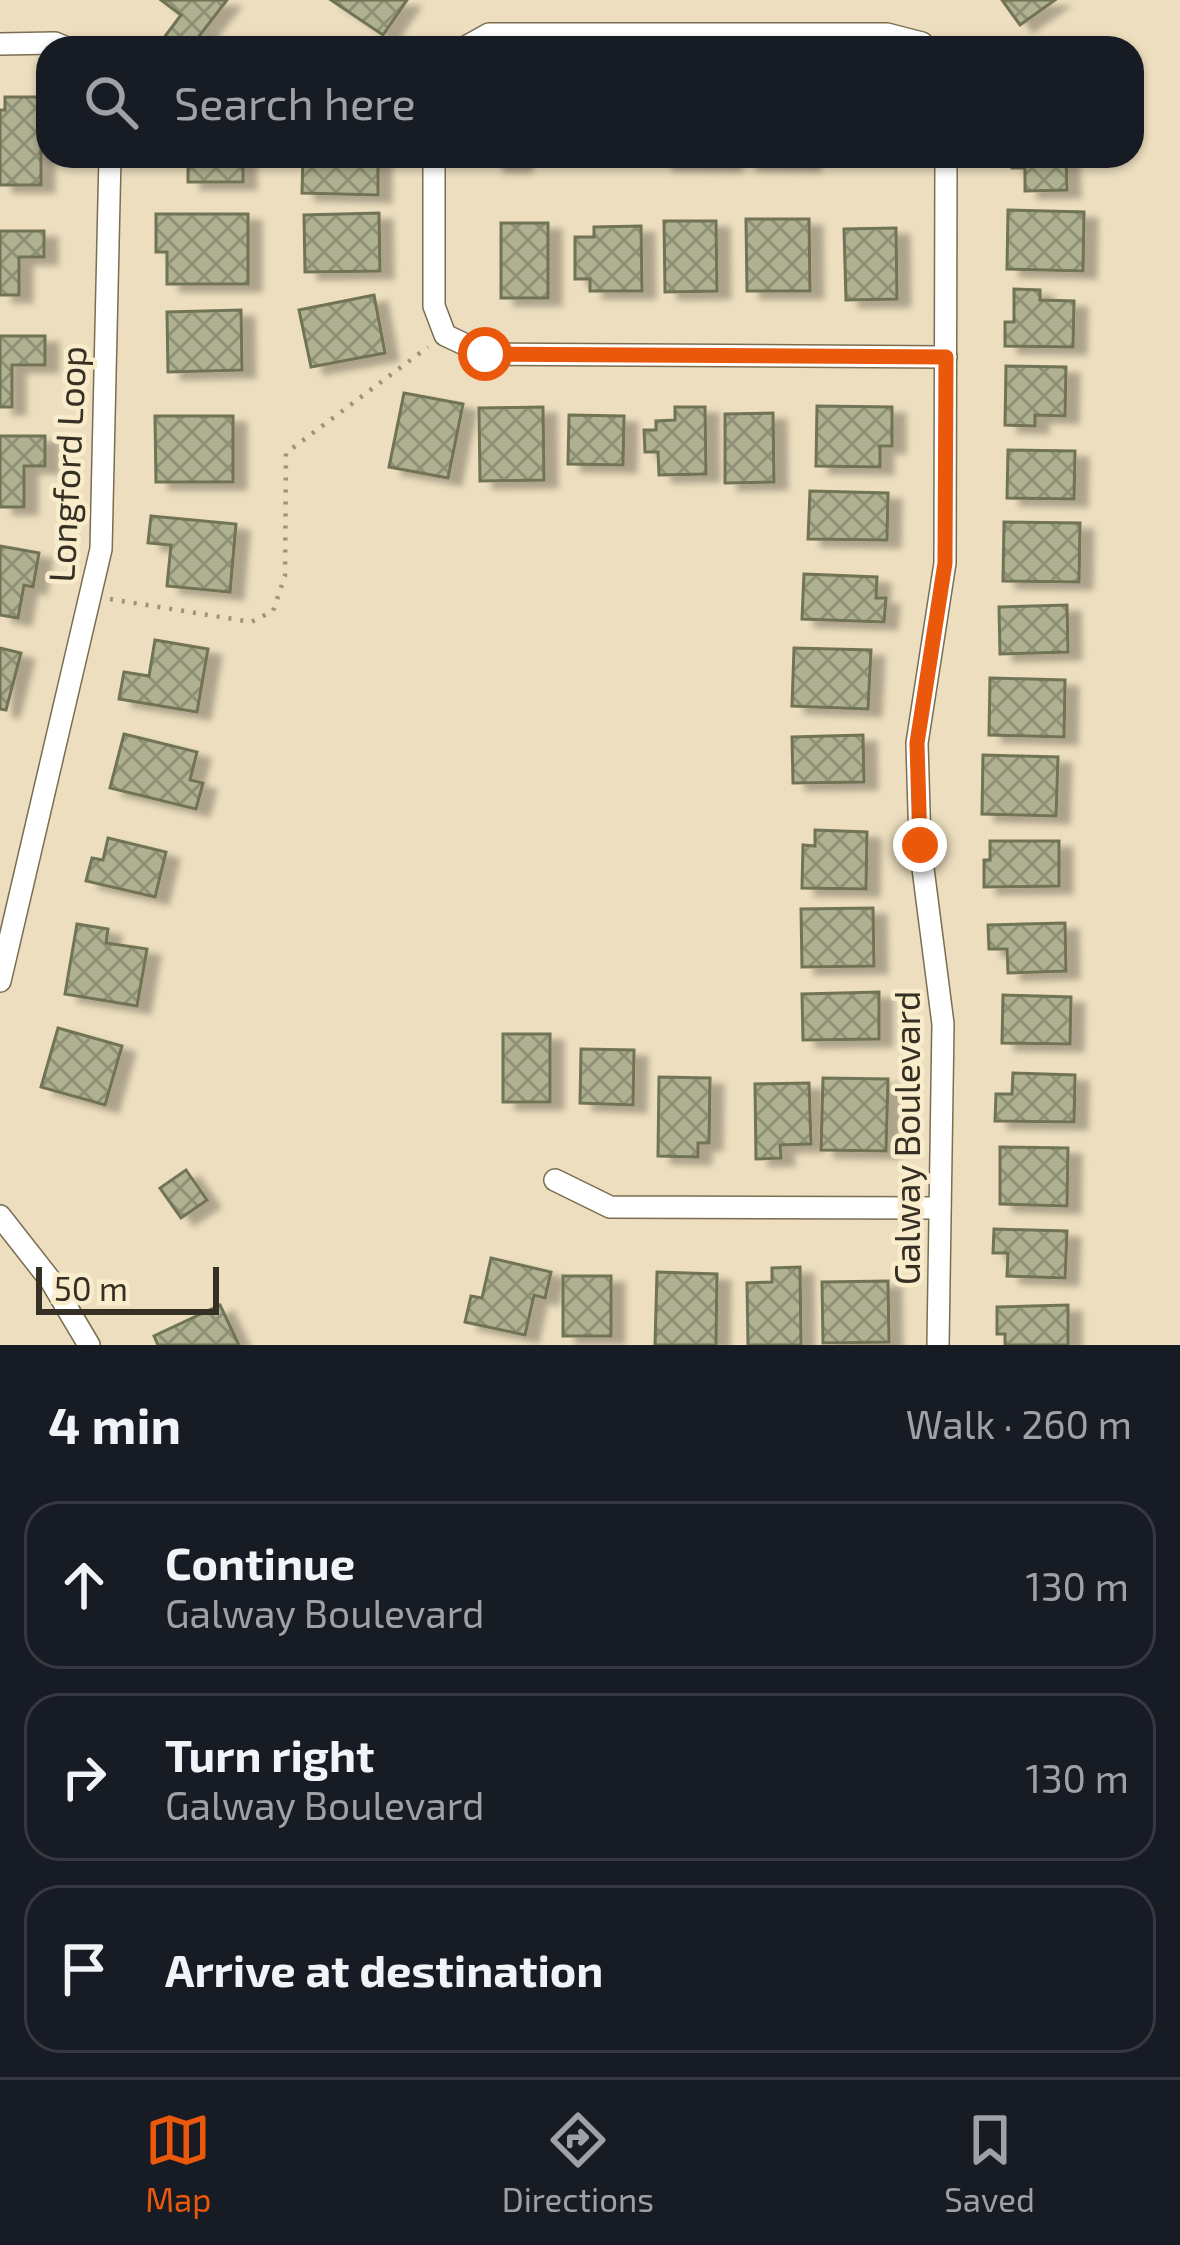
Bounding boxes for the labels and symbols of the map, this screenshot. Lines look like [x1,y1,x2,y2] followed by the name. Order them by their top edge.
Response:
[458,327,512,381] route start
[38,345,94,583] street label: Longford Loop
[893,818,947,872] route end
[884,991,927,1285] street label: Galway Boulevard
[36,1261,219,1314] scale bar

